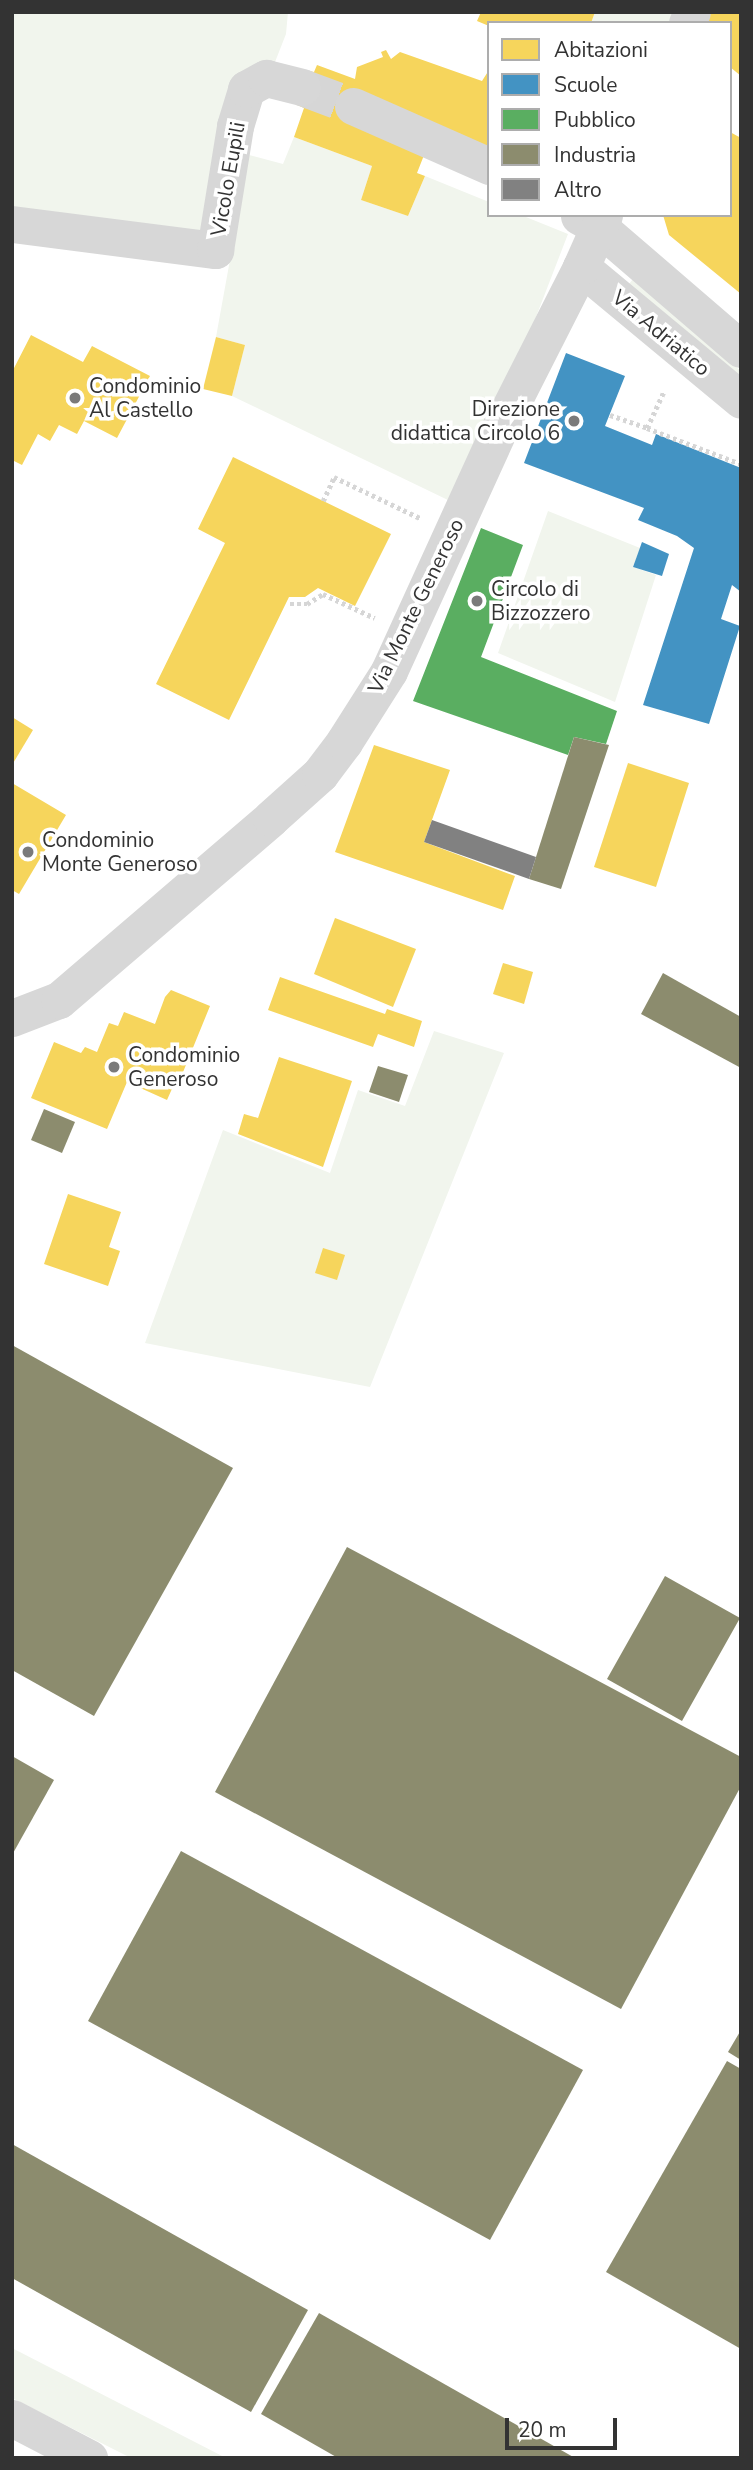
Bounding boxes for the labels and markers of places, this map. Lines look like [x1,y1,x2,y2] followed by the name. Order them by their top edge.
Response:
[89,373,201,423] place label: Condominio Al Castello
[67,390,83,406] marker: Condominio Al Castello
[391,396,560,446] place label: Direzione didattica Circolo 6
[566,413,582,429] marker: Direzione didattica Circolo 6
[491,576,590,626] place label: Circolo di Bizzozzero
[469,593,485,609] marker: Circolo di Bizzozzero
[42,827,198,877] place label: Condominio Monte Generoso
[20,844,36,860] marker: Condominio Monte Generoso
[128,1042,240,1092] place label: Condominio Generoso
[106,1059,122,1075] marker: Condominio Generoso

